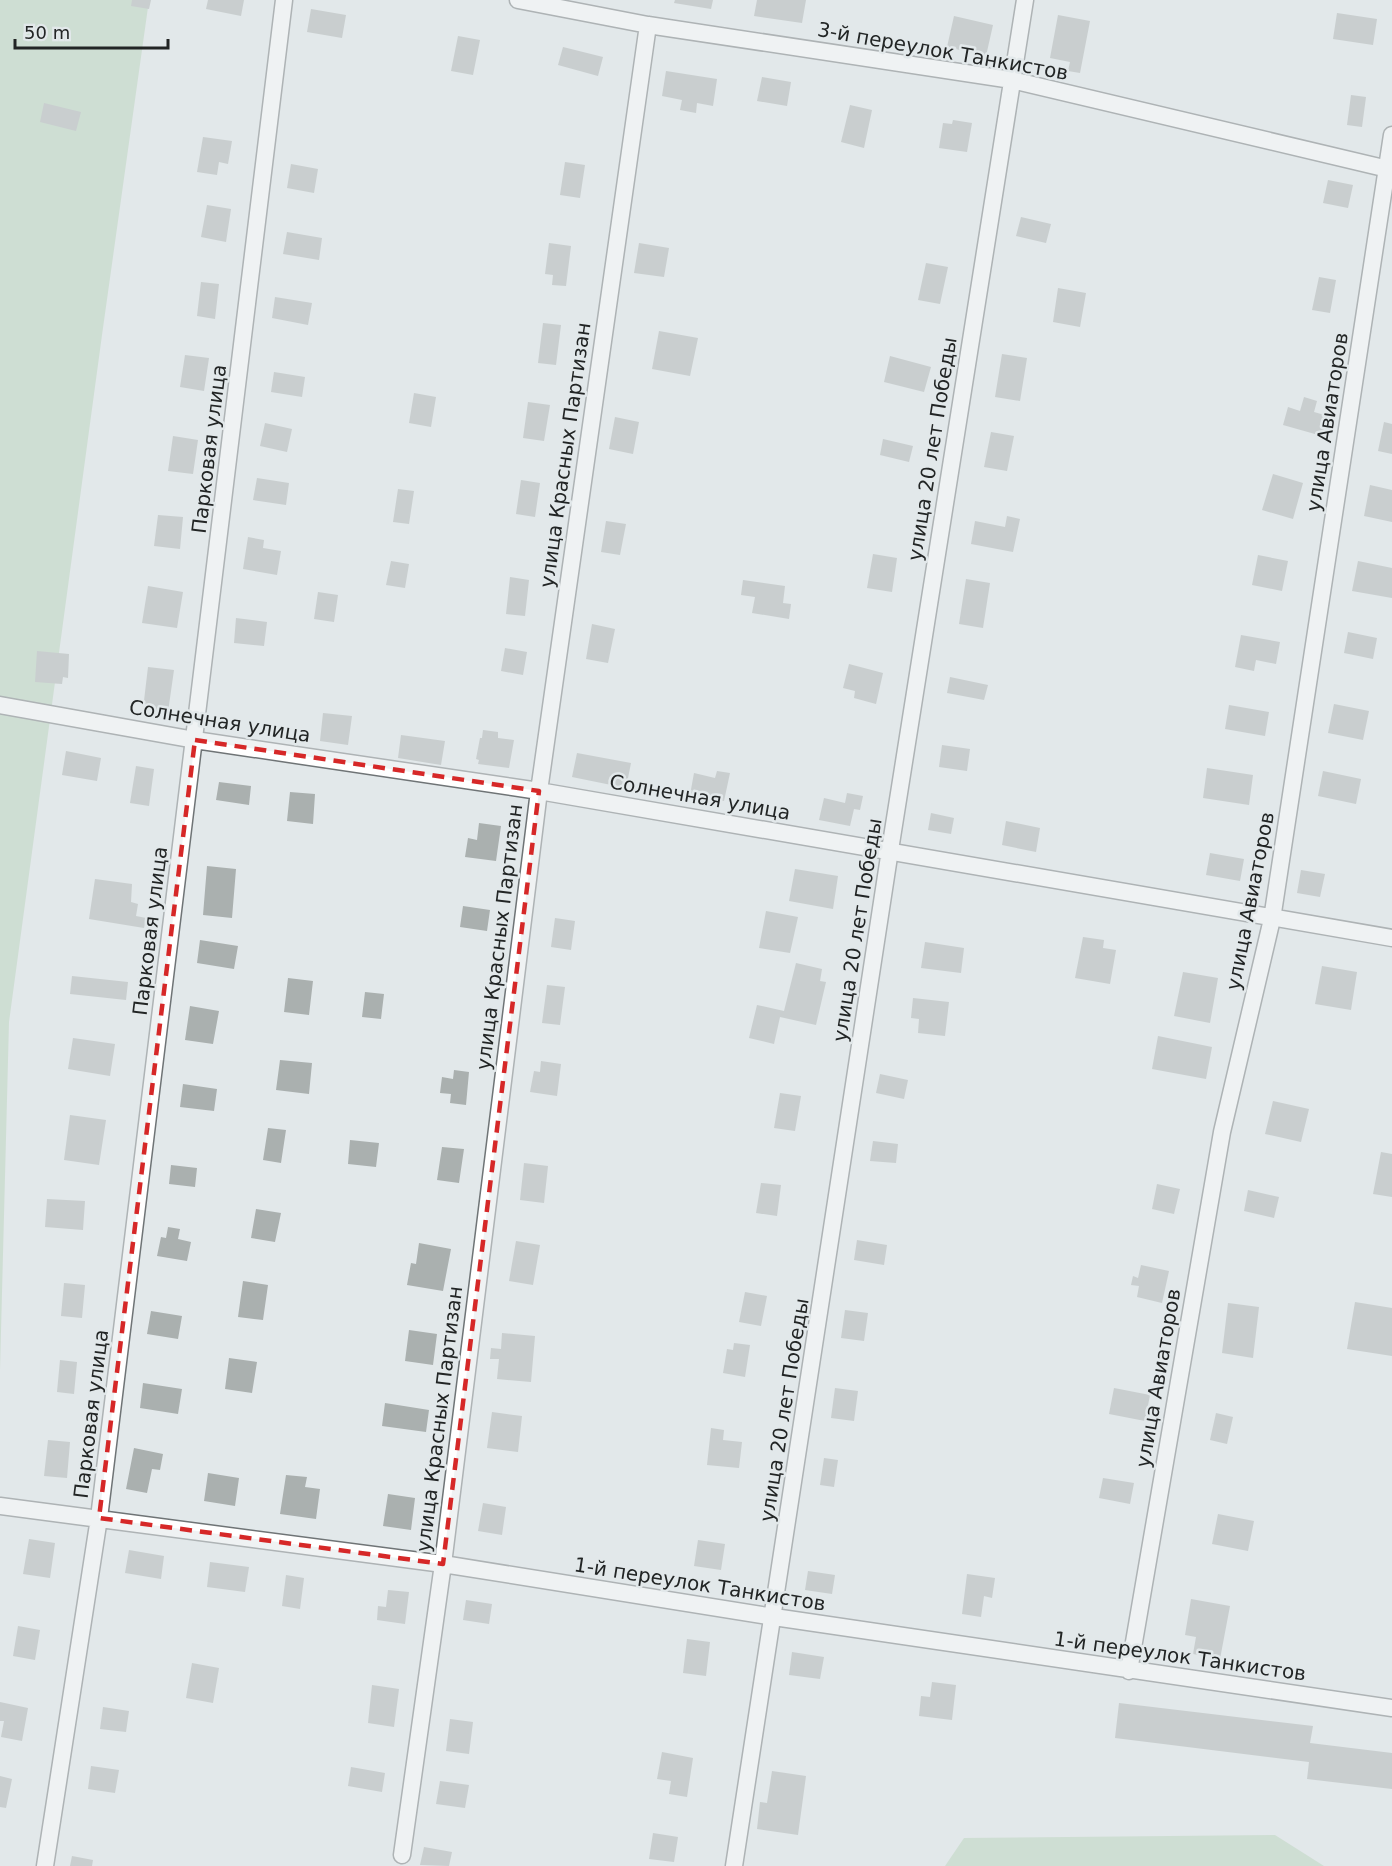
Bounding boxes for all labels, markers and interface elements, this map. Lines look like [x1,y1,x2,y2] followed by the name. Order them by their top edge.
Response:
[15,12,168,50] scale bar
[816,17,1070,85] street label: 3-й переулок Танкистов
[24,22,70,43] text: 50 m
[534,321,596,589] street label: улица Красных Партизан
[1301,331,1353,513] street label: улица Авиаторов
[902,335,962,563] street label: улица 20 лет Победы
[187,363,231,535] street label: Парковая улица
[128,695,312,747] street label: Солнечная улица
[608,769,792,825] street label: Солнечная улица
[471,803,527,1071] street label: улица Красных Партизан
[1221,810,1279,992] street label: улица Авиаторов
[827,816,887,1044] street label: улица 20 лет Победы
[128,845,172,1017] street label: Парковая улица
[411,1285,467,1553] street label: улица Красных Партизан
[1130,1287,1186,1469] street label: улица Авиаторов
[754,1296,814,1524] street label: улица 20 лет Победы
[69,1328,113,1500] street label: Парковая улица
[573,1552,827,1616] street label: 1-й переулок Танкистов
[1052,1626,1308,1686] street label: 1-й переулок Танкистов

